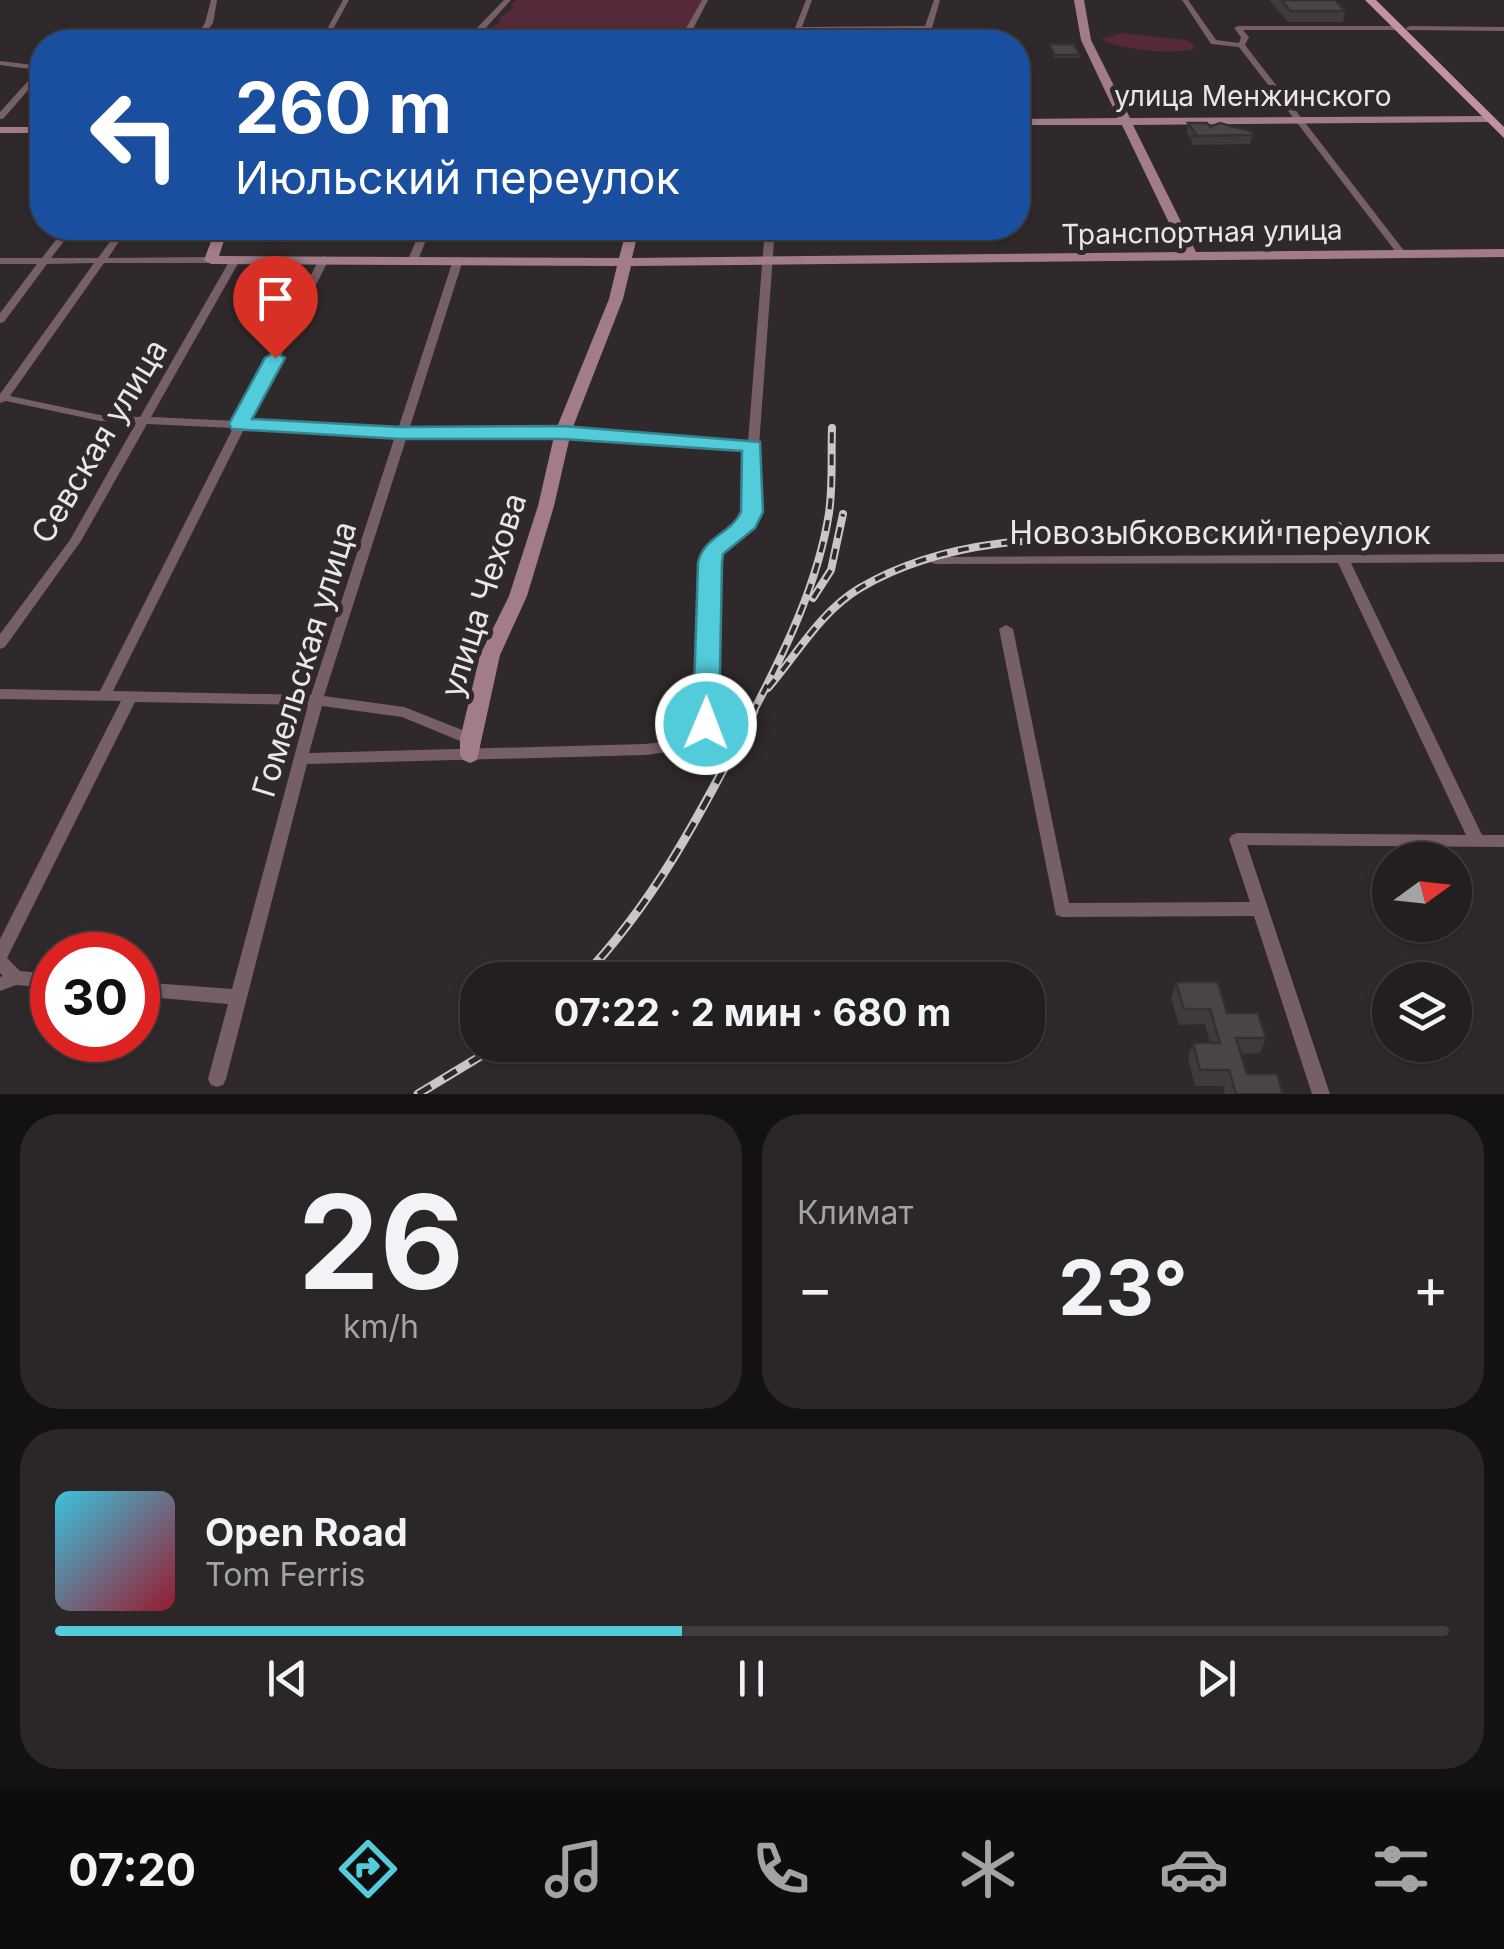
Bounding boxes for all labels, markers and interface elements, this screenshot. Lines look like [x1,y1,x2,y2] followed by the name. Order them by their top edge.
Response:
[235,65,452,150] text: 260 m
[70,70,200,200] icon: left
[1114,79,1392,113] street label: улица Менжинского
[235,150,680,205] text: Июльский переулок
[1061,213,1343,251] street label: Транспортная улица
[233,256,318,359] pin
[248,271,303,326] icon: arrive
[23,332,175,550] street label: Севская улица
[432,488,534,702] street label: улица Чехова
[1009,513,1431,552] street label: Новозыбковский переулок
[244,517,364,801] street label: Гомельская улица
[654,672,758,776] position arrow
[1372,842,1472,942] north arrow
[1372,842,1472,1062] map controls
[30,932,160,1062] speed limit sign: 30
[1372,962,1472,1062] button: layers
[554,989,951,1035] text: 07:22 · 2 мин · 680 m
[298,1163,464,1320] text: 26
[797,1193,913,1232] text: Климат
[1058,1242,1188,1333] text: 23°
[797,1255,833,1321] text: −
[1413,1255,1449,1321] text: +
[343,1307,419,1346] text: km/h
[205,1509,408,1555] text: Open Road
[205,1555,365,1594] text: Tom Ferris
[260,1651,315,1706] icon: previous
[724,1651,779,1706] icon: pause
[1189,1651,1244,1706] icon: next
[333,1834,403,1904] icon: directions
[539,1834,609,1904] icon: music
[746,1834,816,1904] icon: phone
[953,1834,1023,1904] icon: climate
[1159,1834,1229,1904] icon: car
[1366,1834,1436,1904] icon: filters
[68,1842,196,1897] text: 07:20

